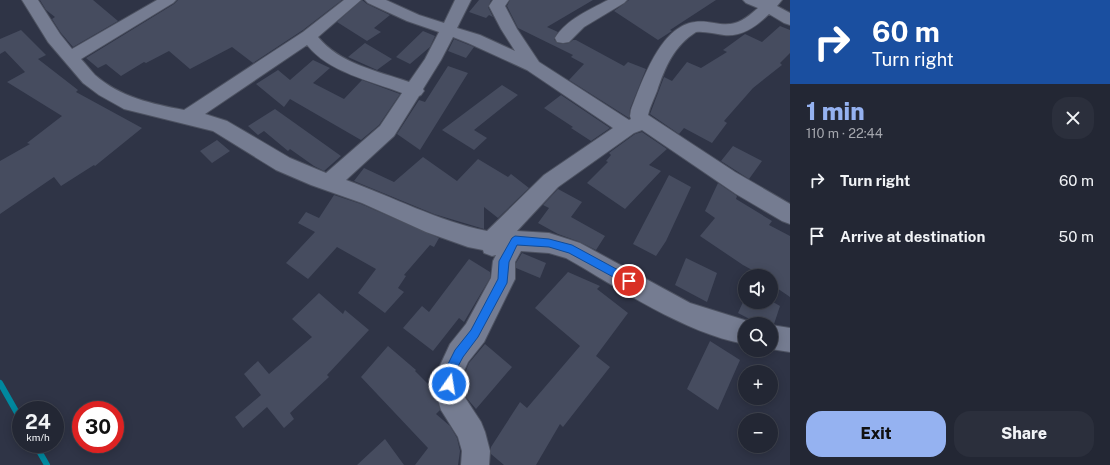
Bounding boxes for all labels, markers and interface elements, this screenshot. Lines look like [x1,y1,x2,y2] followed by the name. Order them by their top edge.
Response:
[872,15,940,48] text: 60 m
[806,16,858,68] icon: right
[872,49,954,70] text: Turn right
[806,97,865,125] text: 1 min
[1052,97,1094,139] button: close
[806,126,883,141] text: 110 m · 22:44
[806,169,828,191] icon: right
[840,172,910,189] text: Turn right
[1059,172,1094,189] text: 60 m
[806,225,828,247] icon: arrive
[840,228,985,245] text: Arrive at destination
[1059,228,1094,245] text: 50 m
[612,264,646,298] pin
[738,269,778,453] map controls
[738,269,778,309] button: sound
[618,270,640,292] icon: arrive
[738,317,778,357] button: search
[428,363,470,405] position arrow
[738,365,778,405] button: +
[72,401,124,453] speed limit sign: 30
[25,410,51,434] text: 24
[806,411,946,457] button: Exit
[954,411,1094,457] button: Share
[738,413,778,453] button: −
[26,431,50,443] text: km/h

